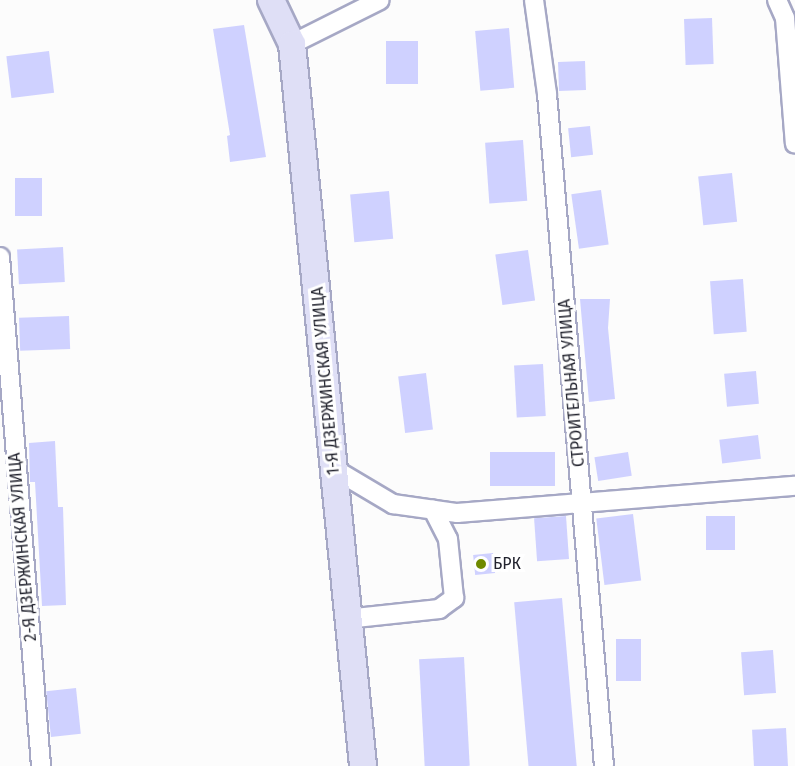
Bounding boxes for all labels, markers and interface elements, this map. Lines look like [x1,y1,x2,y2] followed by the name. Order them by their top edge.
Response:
[308,286,344,476] street label: 1-Я ДЗЕРЖИНСКАЯ УЛИЦА
[555,298,589,468] street label: СТРОИТЕЛЬНАЯ УЛИЦА
[5,452,41,642] street label: 2-Я ДЗЕРЖИНСКАЯ УЛИЦА
[493,554,521,574] place label: БРК
[474,557,488,571] marker: БРК

